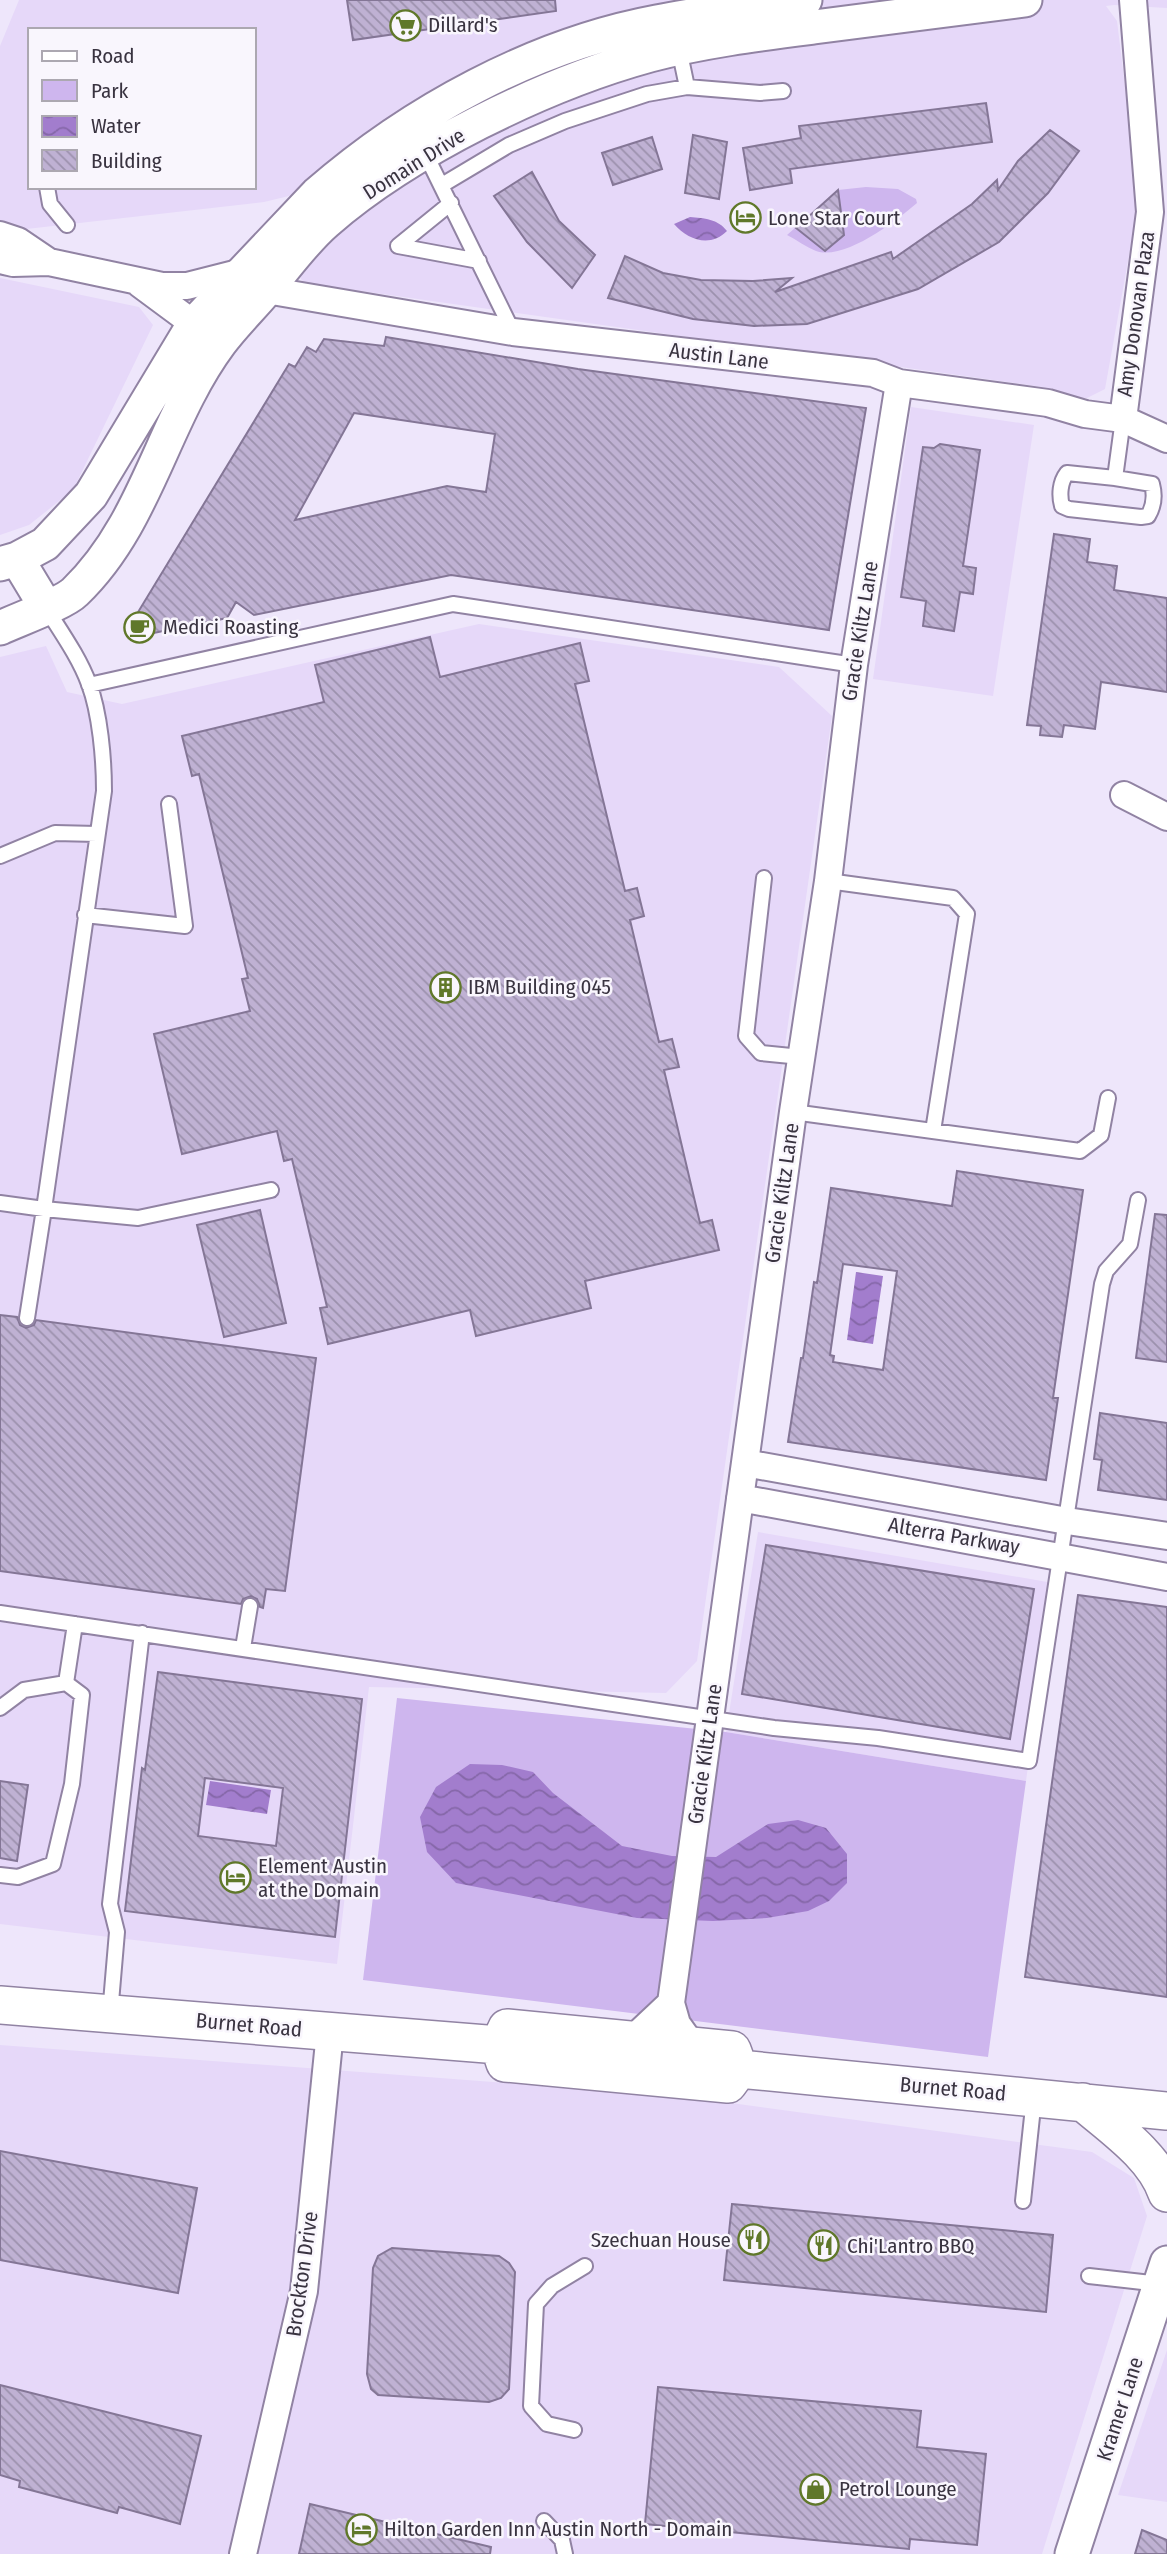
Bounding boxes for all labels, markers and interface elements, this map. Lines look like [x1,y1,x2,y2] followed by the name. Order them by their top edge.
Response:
[388,8,422,42] supermarket icon: Dillard's
[428,12,498,38] place label: Dillard's
[28,28,256,189] legend
[91,43,135,69] text: Road
[91,78,129,104] text: Park
[91,113,141,139] text: Water
[358,122,470,206] street label: Domain Drive
[91,148,162,174] text: Building
[728,201,762,235] hotel icon: Lone Star Court
[768,205,901,231] place label: Lone Star Court
[1112,230,1160,398] street label: Amy Donovan Plaza
[668,337,770,375] street label: Austin Lane
[836,559,884,703] street label: Gracie Kiltz Lane
[123,610,157,644] cafe icon: Medici Roasting
[163,614,298,640] place label: Medici Roasting
[428,970,462,1004] building icon: IBM Building 045
[468,974,611,1000] place label: IBM Building 045
[759,1121,805,1265] street label: Gracie Kiltz Lane
[886,1512,1022,1560] street label: Alterra Parkway
[682,1682,728,1826] street label: Gracie Kiltz Lane
[258,1853,387,1903] place label: Element Austin at the Domain
[218,1861,252,1895] hotel icon: Element Austin at the Domain
[195,2007,303,2043] street label: Burnet Road
[899,2071,1007,2107] street label: Burnet Road
[280,2210,324,2338] street label: Brockton Drive
[737,2223,771,2257] restaurant icon: Szechuan House
[591,2227,731,2253] place label: Szechuan House
[807,2229,841,2263] restaurant icon: Chi'Lantro BBQ
[847,2233,974,2259] place label: Chi'Lantro BBQ
[1091,2354,1149,2464] street label: Kramer Lane
[799,2472,833,2506] shop icon: Petrol Lounge
[839,2476,957,2502] place label: Petrol Lounge
[344,2512,378,2546] hotel icon: Hilton Garden Inn Austin North - Domain
[384,2516,732,2542] place label: Hilton Garden Inn Austin North - Domain

